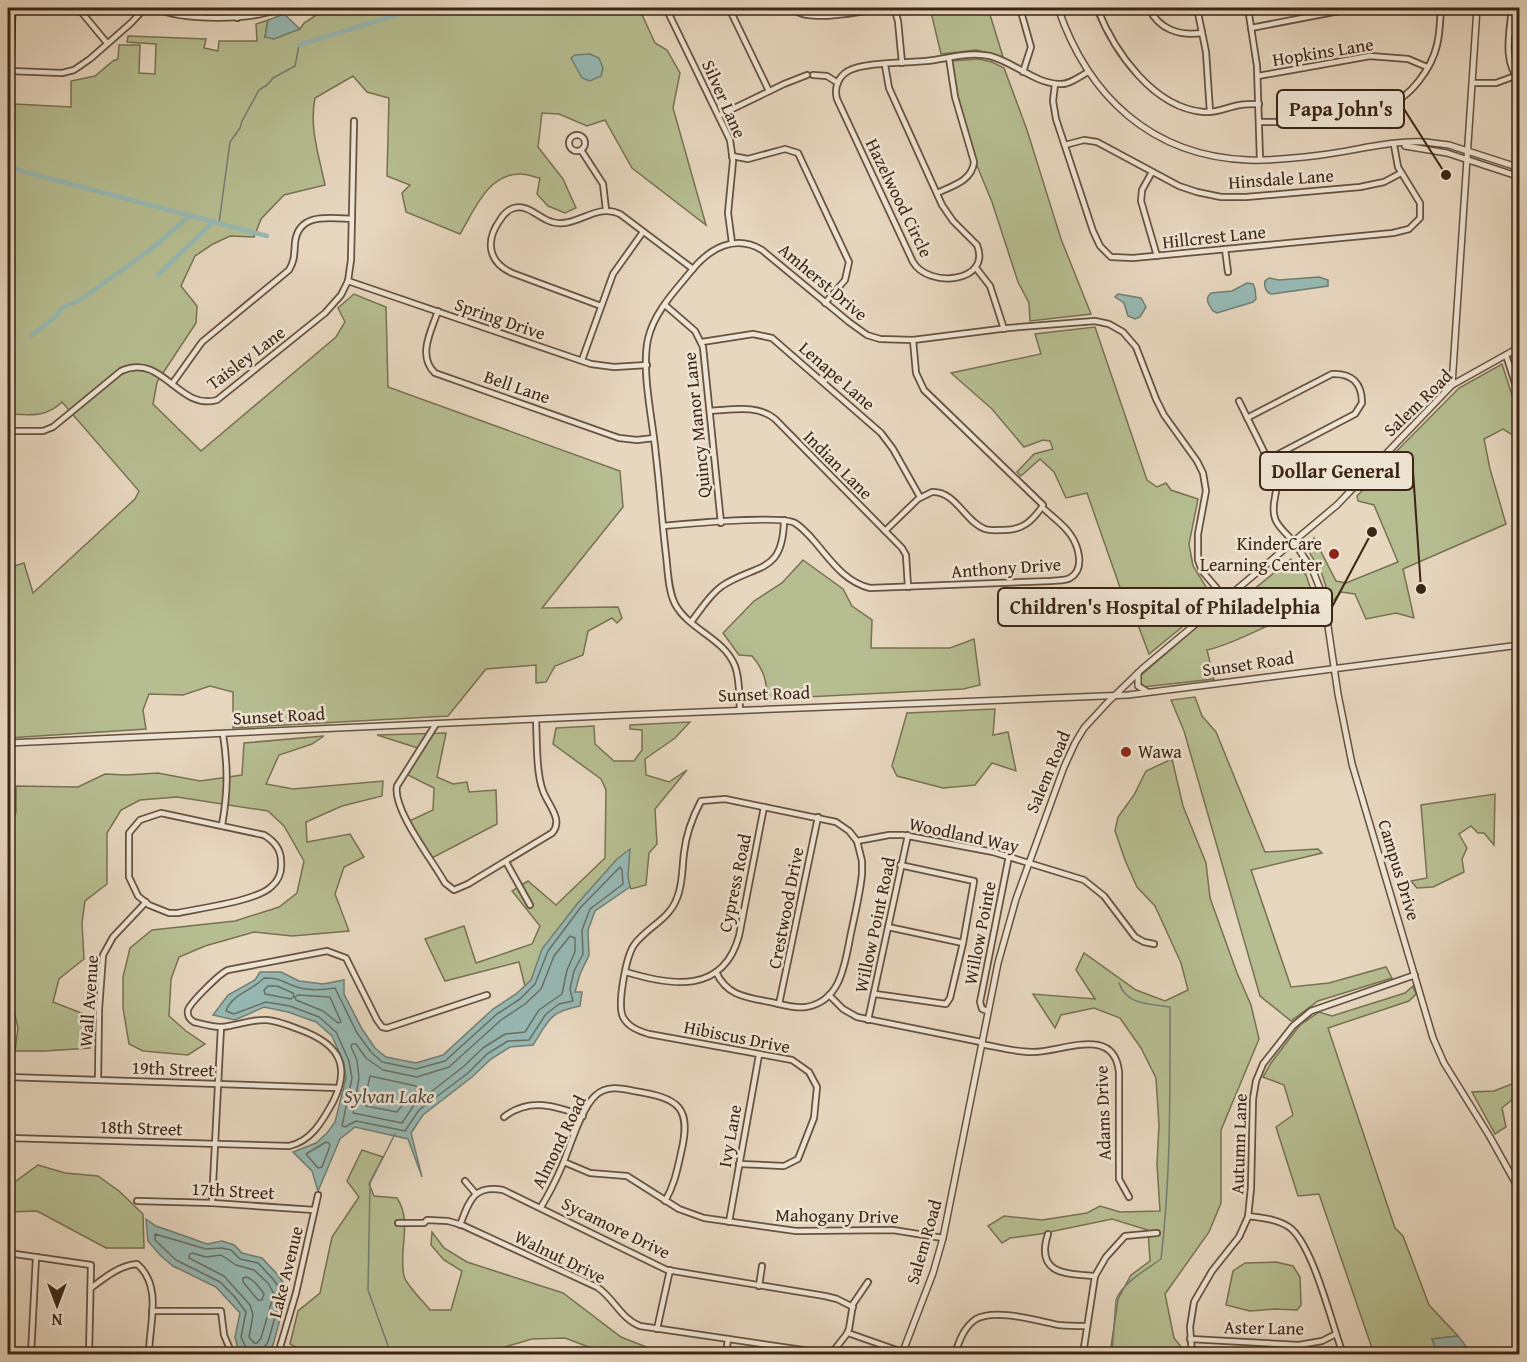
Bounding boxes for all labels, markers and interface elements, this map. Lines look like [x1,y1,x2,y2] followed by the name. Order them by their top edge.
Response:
[1270,30,1375,73] street label: Hopkins Lane
[695,55,754,142] street label: Silver Lane
[1277,90,1404,128] callout: Papa John's
[1289,94,1393,123] text: Papa John's
[859,134,940,262] street label: Hazelwood Circle
[1227,161,1335,196] street label: Hinsdale Lane
[1161,218,1267,255] street label: Hillcrest Lane
[773,236,874,327] street label: Amherst Drive
[451,290,549,347] street label: Spring Drive
[201,319,291,396] street label: Taisley Lane
[793,335,882,417] street label: Lenape Lane
[675,351,718,499] street label: Quincy Manor Lane
[1377,362,1459,443] street label: Salem Road
[480,363,554,410] street label: Bell Lane
[797,424,879,506] street label: Indian Lane
[1260,452,1413,490] callout: Dollar General
[1272,456,1400,485] text: Dollar General
[1200,530,1323,578] place label: KinderCare Learning Center
[1327,547,1341,561] marker: KinderCare Learning Center
[950,550,1062,585] street label: Anthony Drive
[998,588,1332,626] callout: Children's Hospital of Philadelphia
[1010,592,1321,621] text: Children's Hospital of Philadelphia
[1200,644,1296,683] street label: Sunset Road
[717,678,811,709] street label: Sunset Road
[232,700,326,731] street label: Sunset Road
[1018,726,1077,817] street label: Salem Road
[1138,738,1182,765] place label: Wawa
[1119,745,1133,759] marker: Wawa
[907,810,1022,859] street label: Woodland Way
[1371,816,1428,924] street label: Campus Drive
[711,831,758,935] street label: Cypress Road
[760,845,811,971] street label: Crestwood Drive
[847,854,902,995] street label: Willow Point Road
[956,879,1003,987] street label: Willow Pointe
[72,954,105,1048] street label: Wall Avenue
[682,1013,793,1060] street label: Hibiscus Drive
[131,1054,216,1083] street label: 19th Street
[1087,1065,1118,1161] street label: Adams Drive
[344,1081,434,1110] water label: Sylvan Lake
[524,1090,593,1193] street label: Almond Road
[1223,1093,1254,1195] street label: Autumn Lane
[711,1102,748,1169] street label: Ivy Lane
[99,1113,184,1142] street label: 18th Street
[191,1175,276,1206] street label: 17th Street
[557,1190,675,1266] street label: Sycamore Drive
[899,1196,949,1287] street label: Salem Road
[775,1201,899,1230] street label: Mahogany Drive
[261,1223,310,1321] street label: Lake Avenue
[510,1223,611,1290] street label: Walnut Drive
[27,1275,87,1335] north arrow
[51,1308,62,1332] text: N
[1224,1313,1304,1342] street label: Aster Lane

